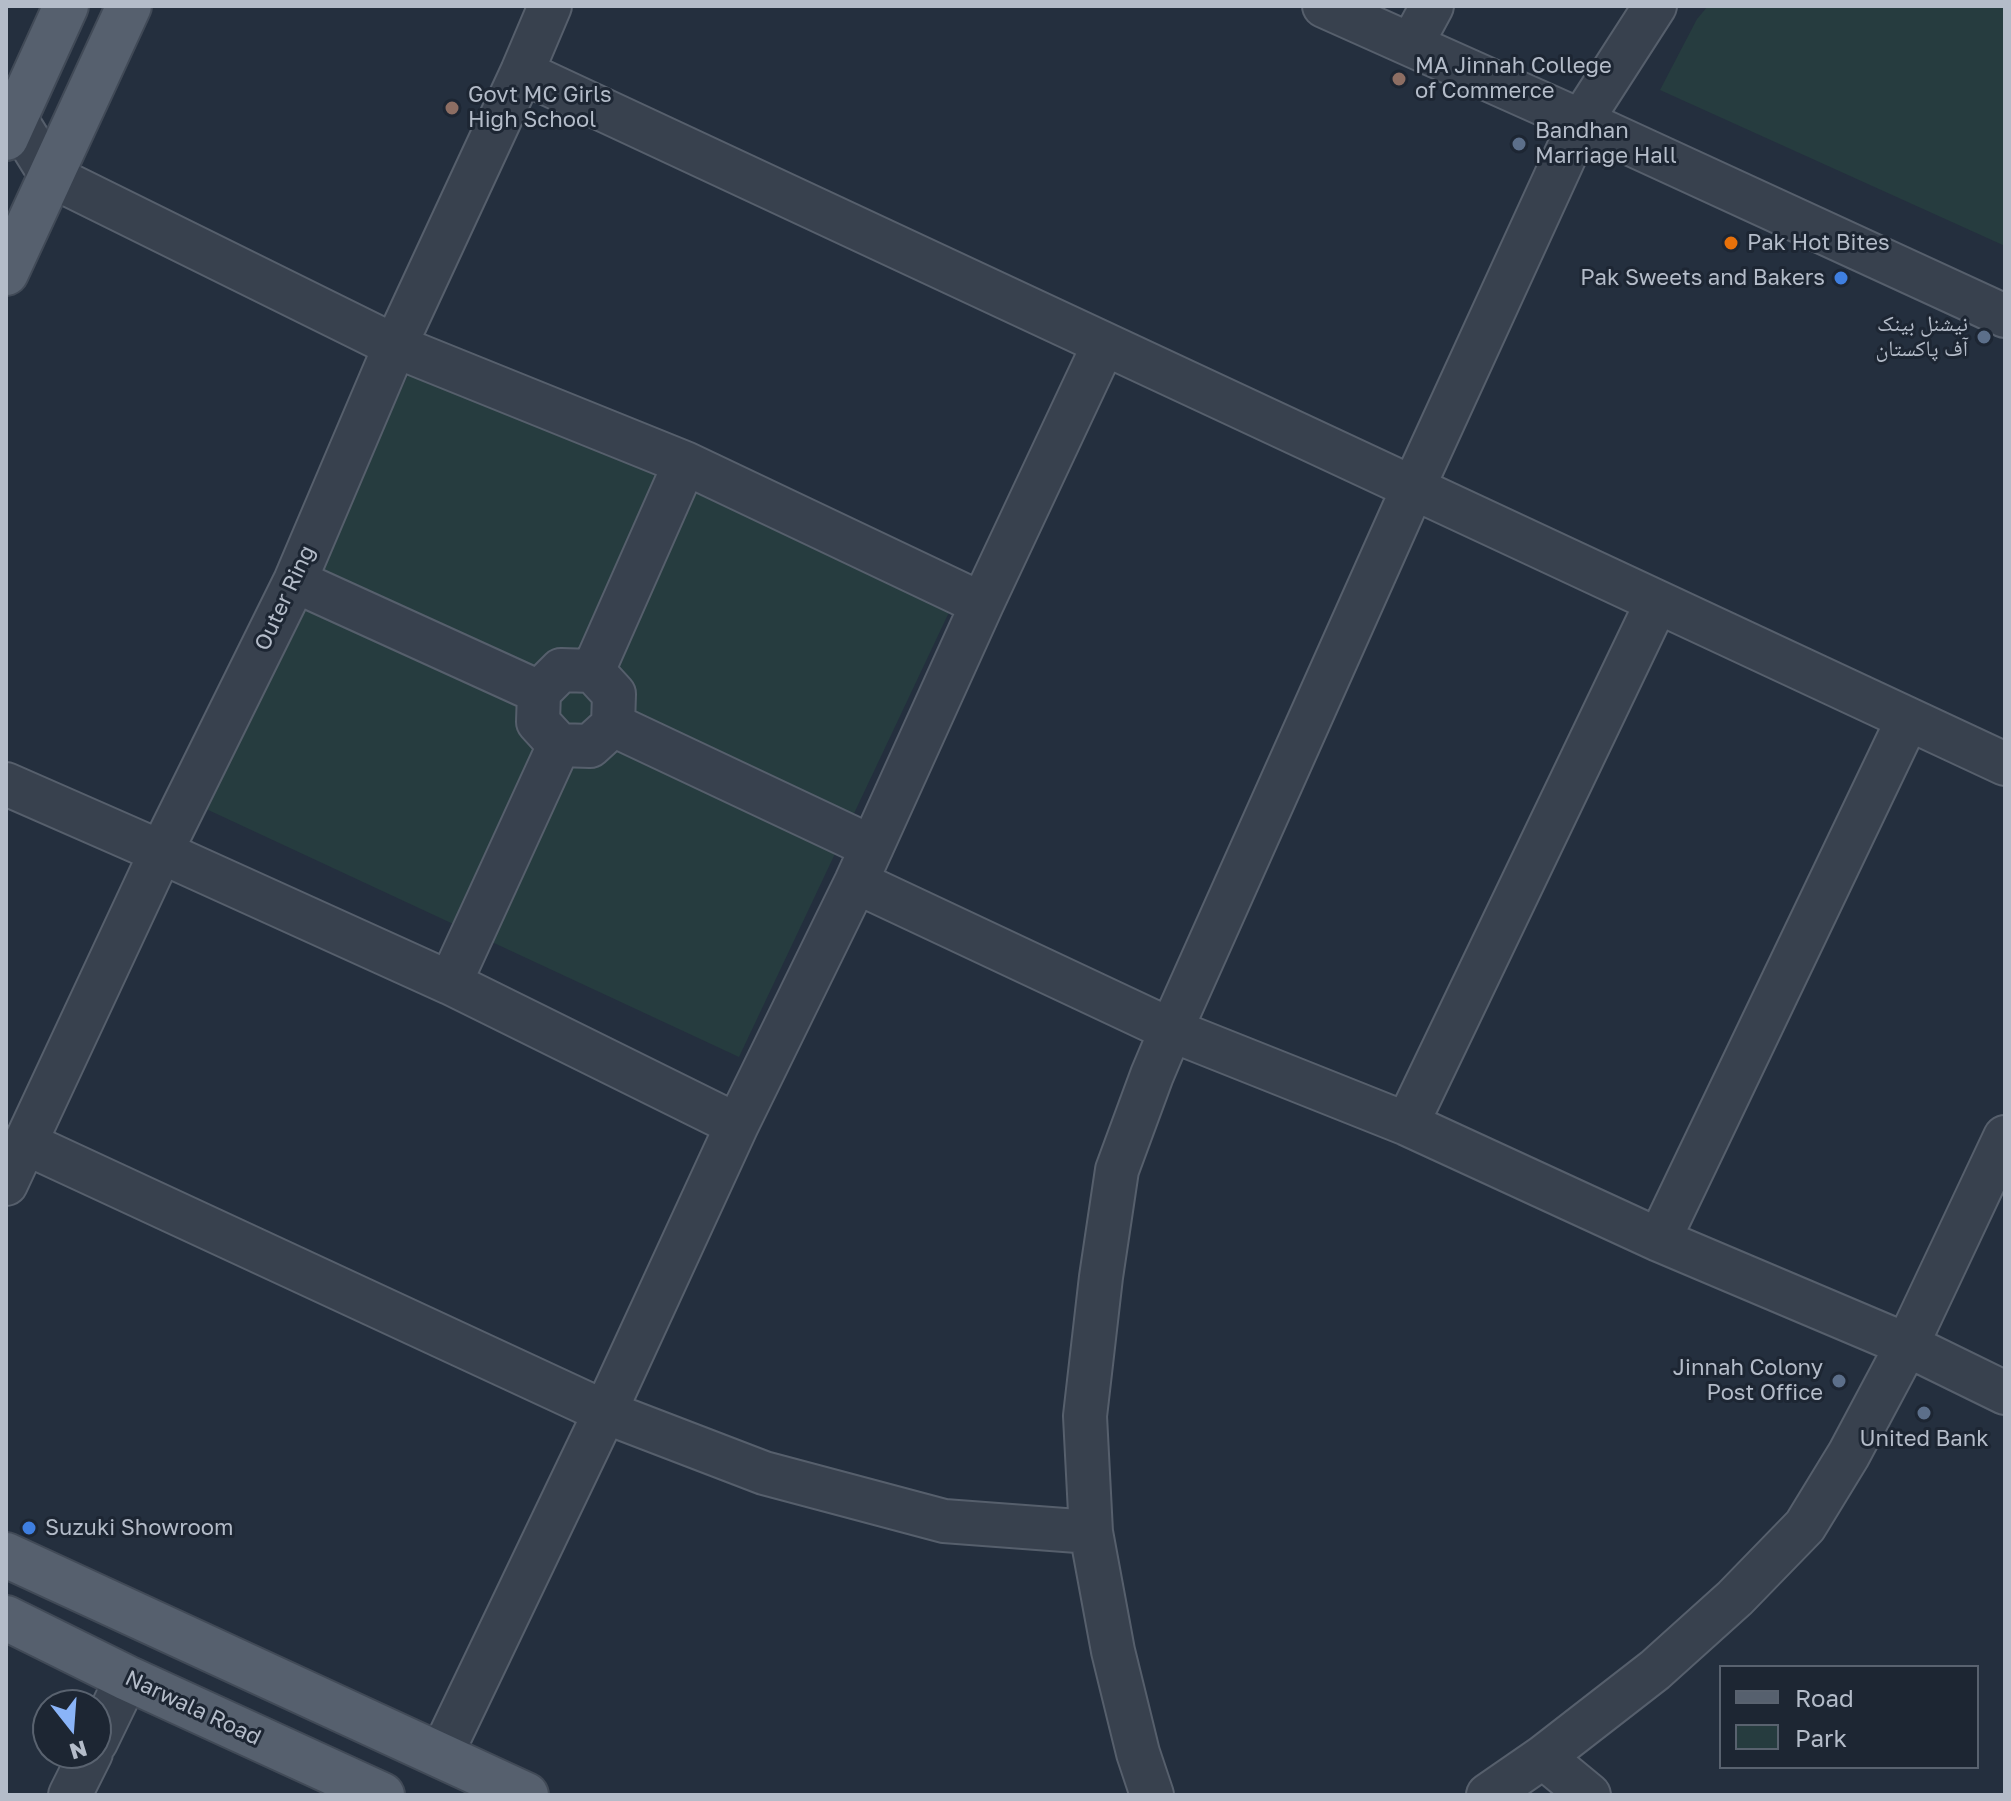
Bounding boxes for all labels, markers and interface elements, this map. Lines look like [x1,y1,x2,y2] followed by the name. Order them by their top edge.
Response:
[1415,53,1612,104] place label: MA Jinnah College of Commerce
[1390,70,1408,88] marker: MA Jinnah College of Commerce
[468,82,612,134] place label: Govt MC Girls High School
[443,99,461,117] marker: Govt MC Girls High School
[1535,118,1677,170] place label: Bandhan Marriage Hall
[1510,135,1528,153] marker: Bandhan Marriage Hall
[1747,230,1890,256] place label: Pak Hot Bites
[1722,234,1740,252] marker: Pak Hot Bites
[1580,265,1825,291] place label: Pak Sweets and Bakers
[1832,269,1850,287] marker: Pak Sweets and Bakers
[1875,311,1968,362] place label: نیشنل بینک آف پاکستان
[1975,328,1993,346] marker: نیشنل بینک آف پاکستان
[249,541,321,655] street label: Outer Ring
[1673,1355,1823,1406] place label: Jinnah Colony Post Office
[1830,1372,1848,1390] marker: Jinnah Colony Post Office
[1915,1404,1933,1422] marker: United Bank
[1859,1426,1989,1452] place label: United Bank
[45,1515,233,1541] place label: Suzuki Showroom
[20,1519,38,1537] marker: Suzuki Showroom
[121,1665,265,1751] street label: Narwala Road
[1719,1665,1979,1769] legend
[1795,1683,1854,1712] text: Road
[32,1689,112,1769] north arrow
[1795,1723,1847,1752] text: Park
[67,1735,91,1766] text: N

